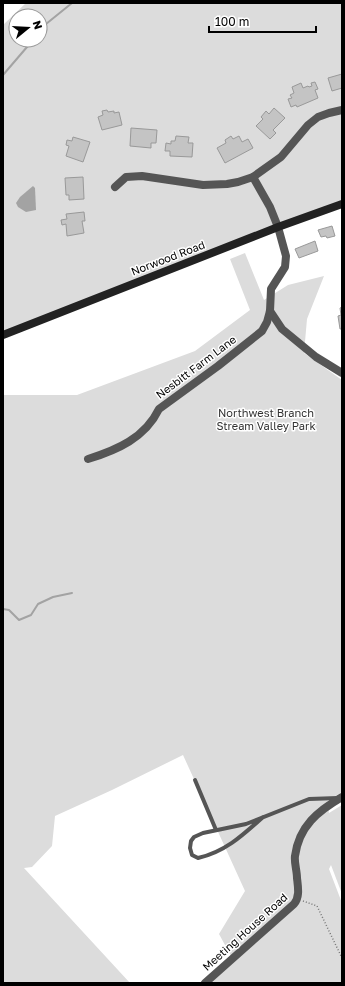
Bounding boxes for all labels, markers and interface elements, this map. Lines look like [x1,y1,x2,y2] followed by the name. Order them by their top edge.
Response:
[8,8,48,48] north arrow
[209,8,316,34] scale bar
[215,14,249,29] text: 100 m
[31,19,45,31] text: N
[129,237,207,278] street label: Norwood Road
[153,332,238,401] street label: Nesbitt Farm Lane
[216,406,316,432] park label: Northwest Branch Stream Valley Park
[200,890,290,973] street label: Meeting House Road

